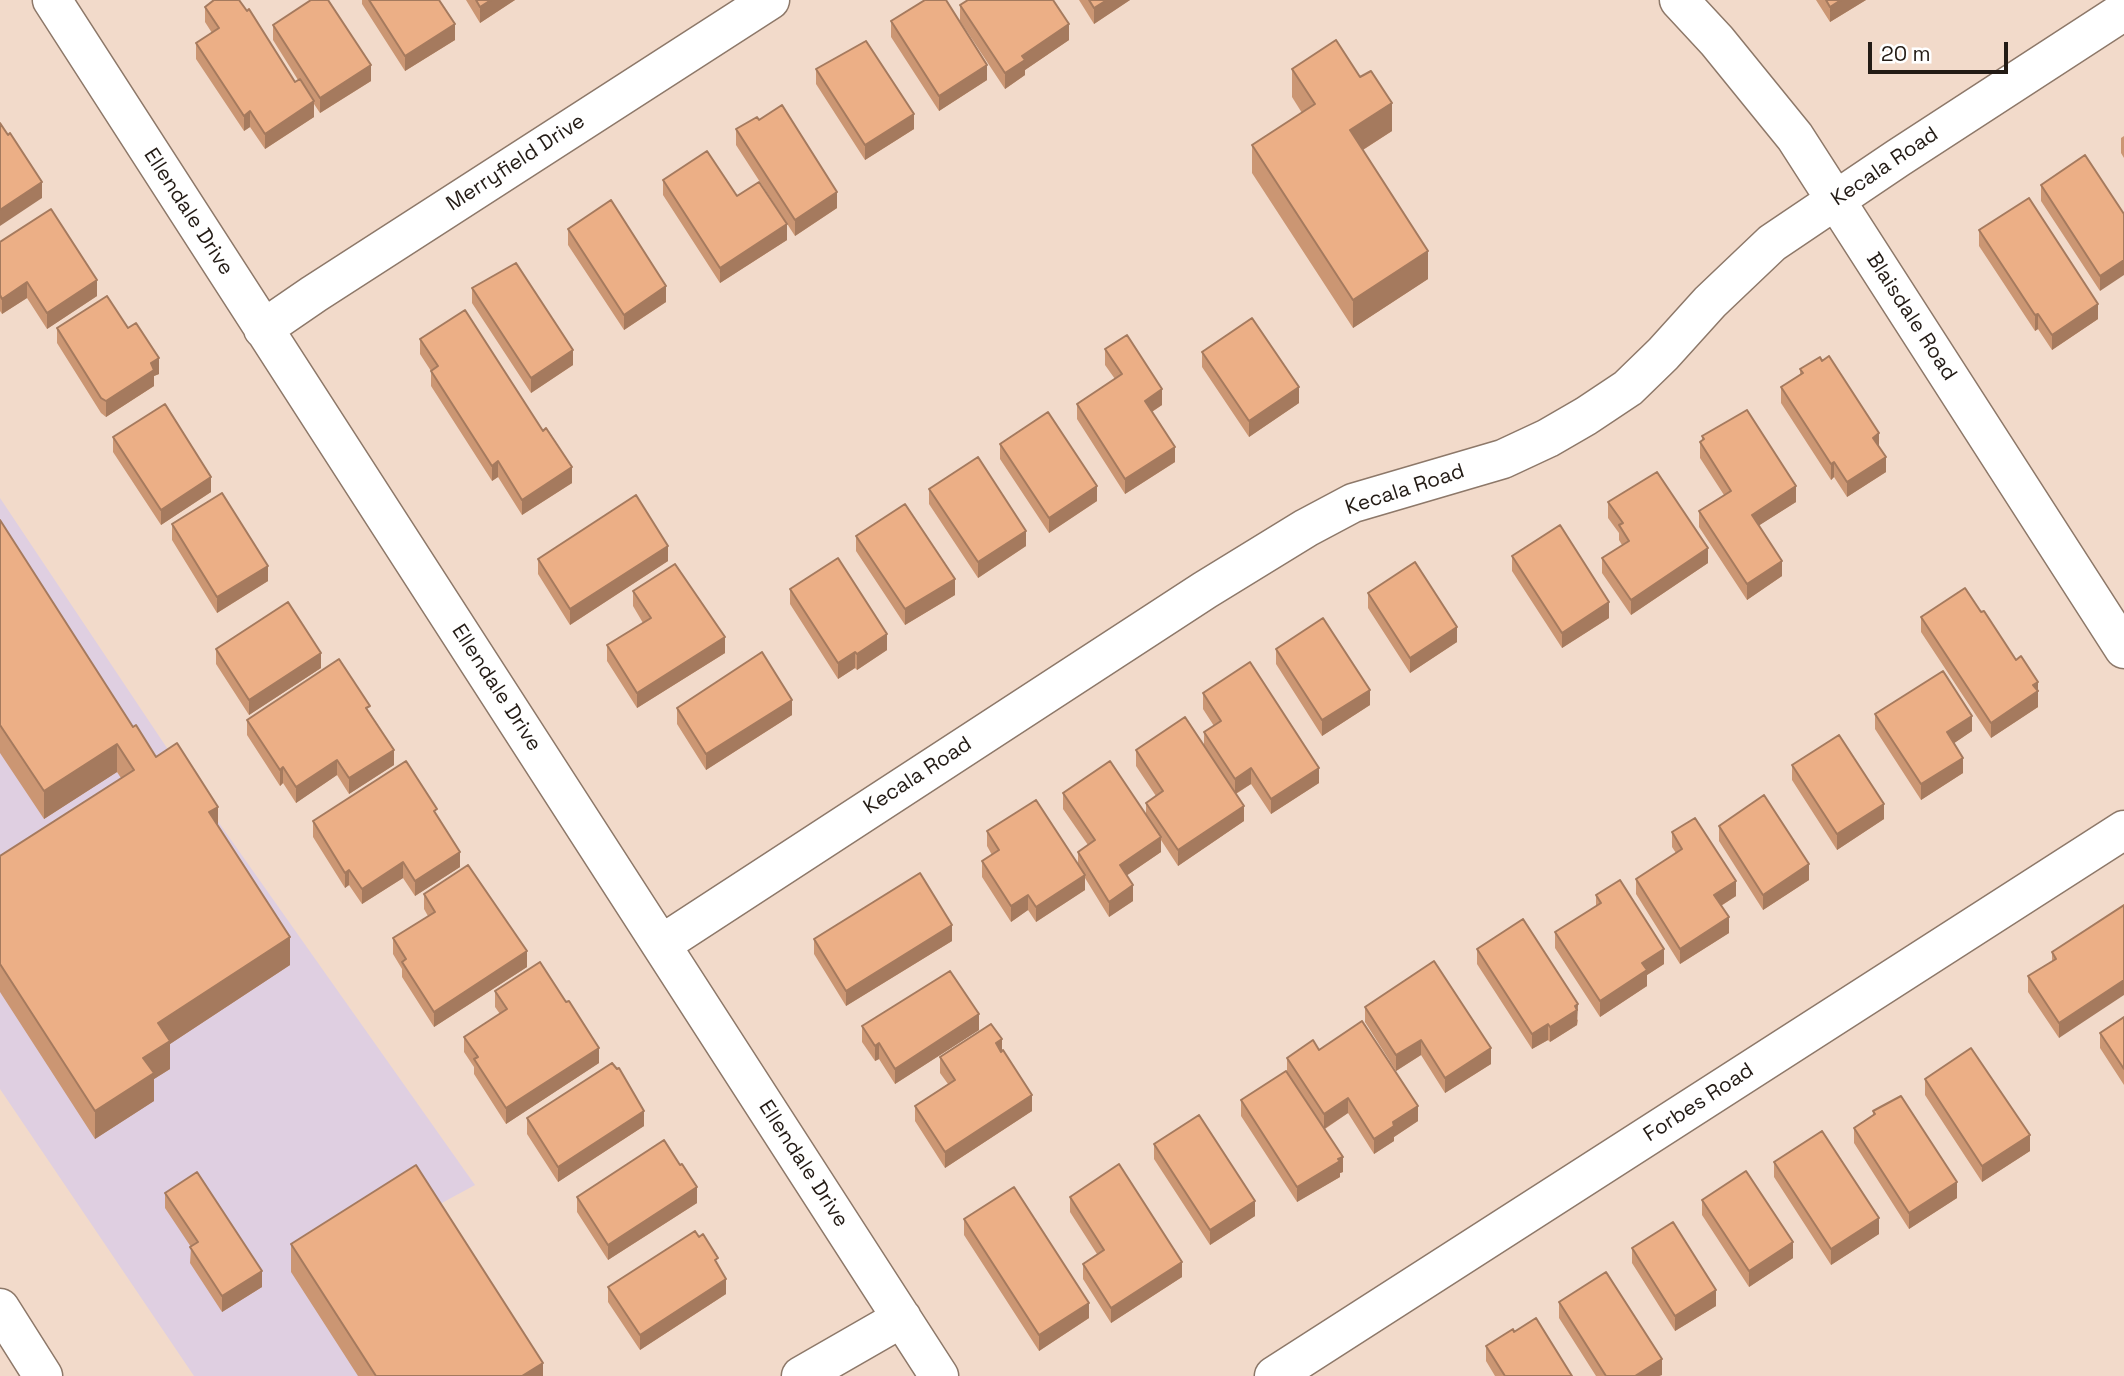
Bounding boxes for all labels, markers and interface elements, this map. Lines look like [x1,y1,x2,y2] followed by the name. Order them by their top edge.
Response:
[1872,28,2012,72] scale bar
[1881,40,1931,67] text: 20 m
[442,109,590,217] street label: Merryfield Drive
[1827,122,1943,212] street label: Kecala Road
[138,144,238,280] street label: Ellendale Drive
[1860,248,1962,386] street label: Blaisdale Road
[1342,459,1468,521] street label: Kecala Road
[446,620,546,756] street label: Ellendale Drive
[859,732,977,820] street label: Kecala Road
[1639,1058,1759,1148] street label: Forbes Road
[753,1096,853,1232] street label: Ellendale Drive

